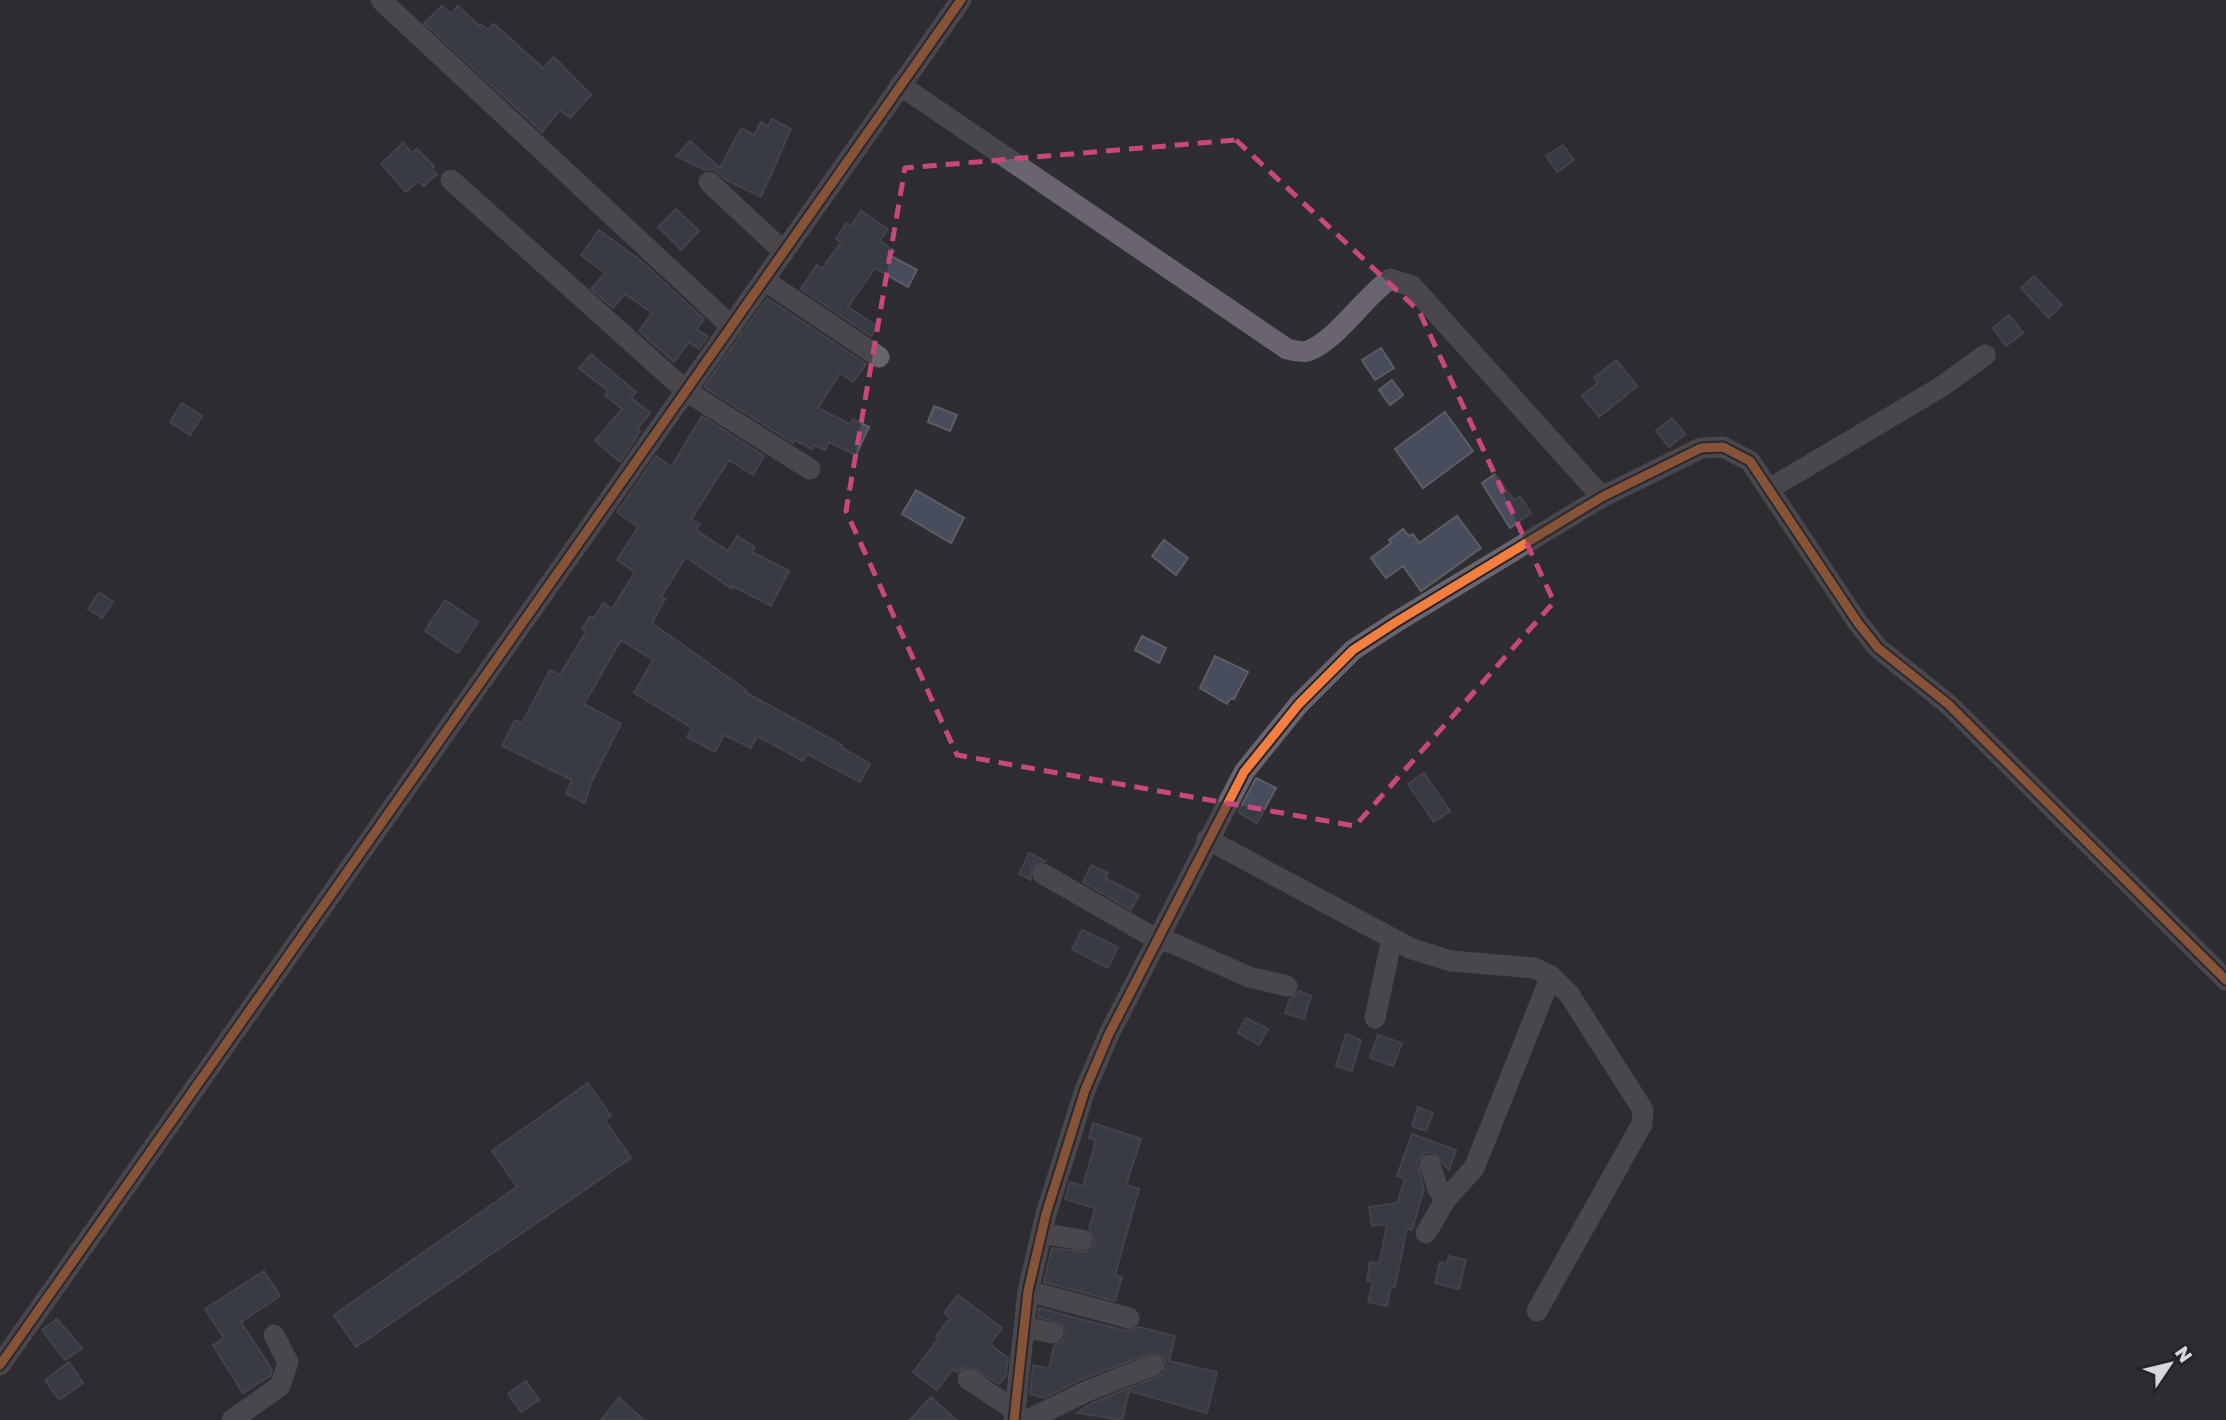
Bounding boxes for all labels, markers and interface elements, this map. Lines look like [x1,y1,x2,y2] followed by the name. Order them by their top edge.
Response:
[2135,1329,2205,1399] north arrow
[2171,1341,2198,1366] text: N

